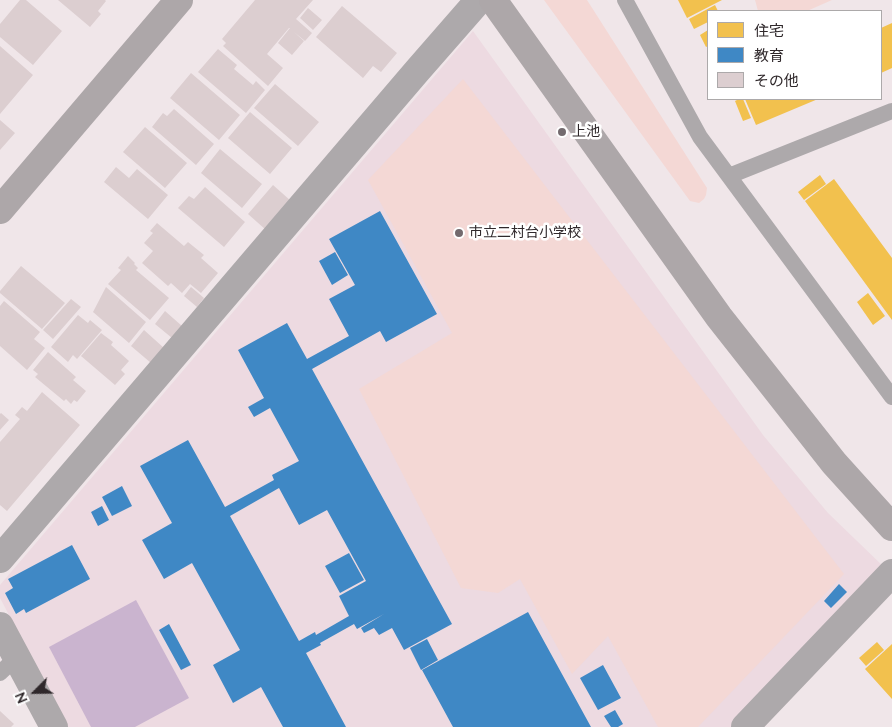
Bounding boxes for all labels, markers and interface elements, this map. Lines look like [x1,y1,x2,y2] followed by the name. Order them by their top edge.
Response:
[707,10,882,100] legend
[754,21,784,40] text: 住宅
[754,46,784,65] text: 教育
[754,71,799,90] text: その他
[572,124,600,140] place label: 上池
[556,126,568,138] marker: 上池
[469,225,581,241] place label: 市立二村台小学校
[453,227,465,239] marker: 市立二村台小学校
[10,667,60,717] north arrow
[11,689,32,706] text: N

